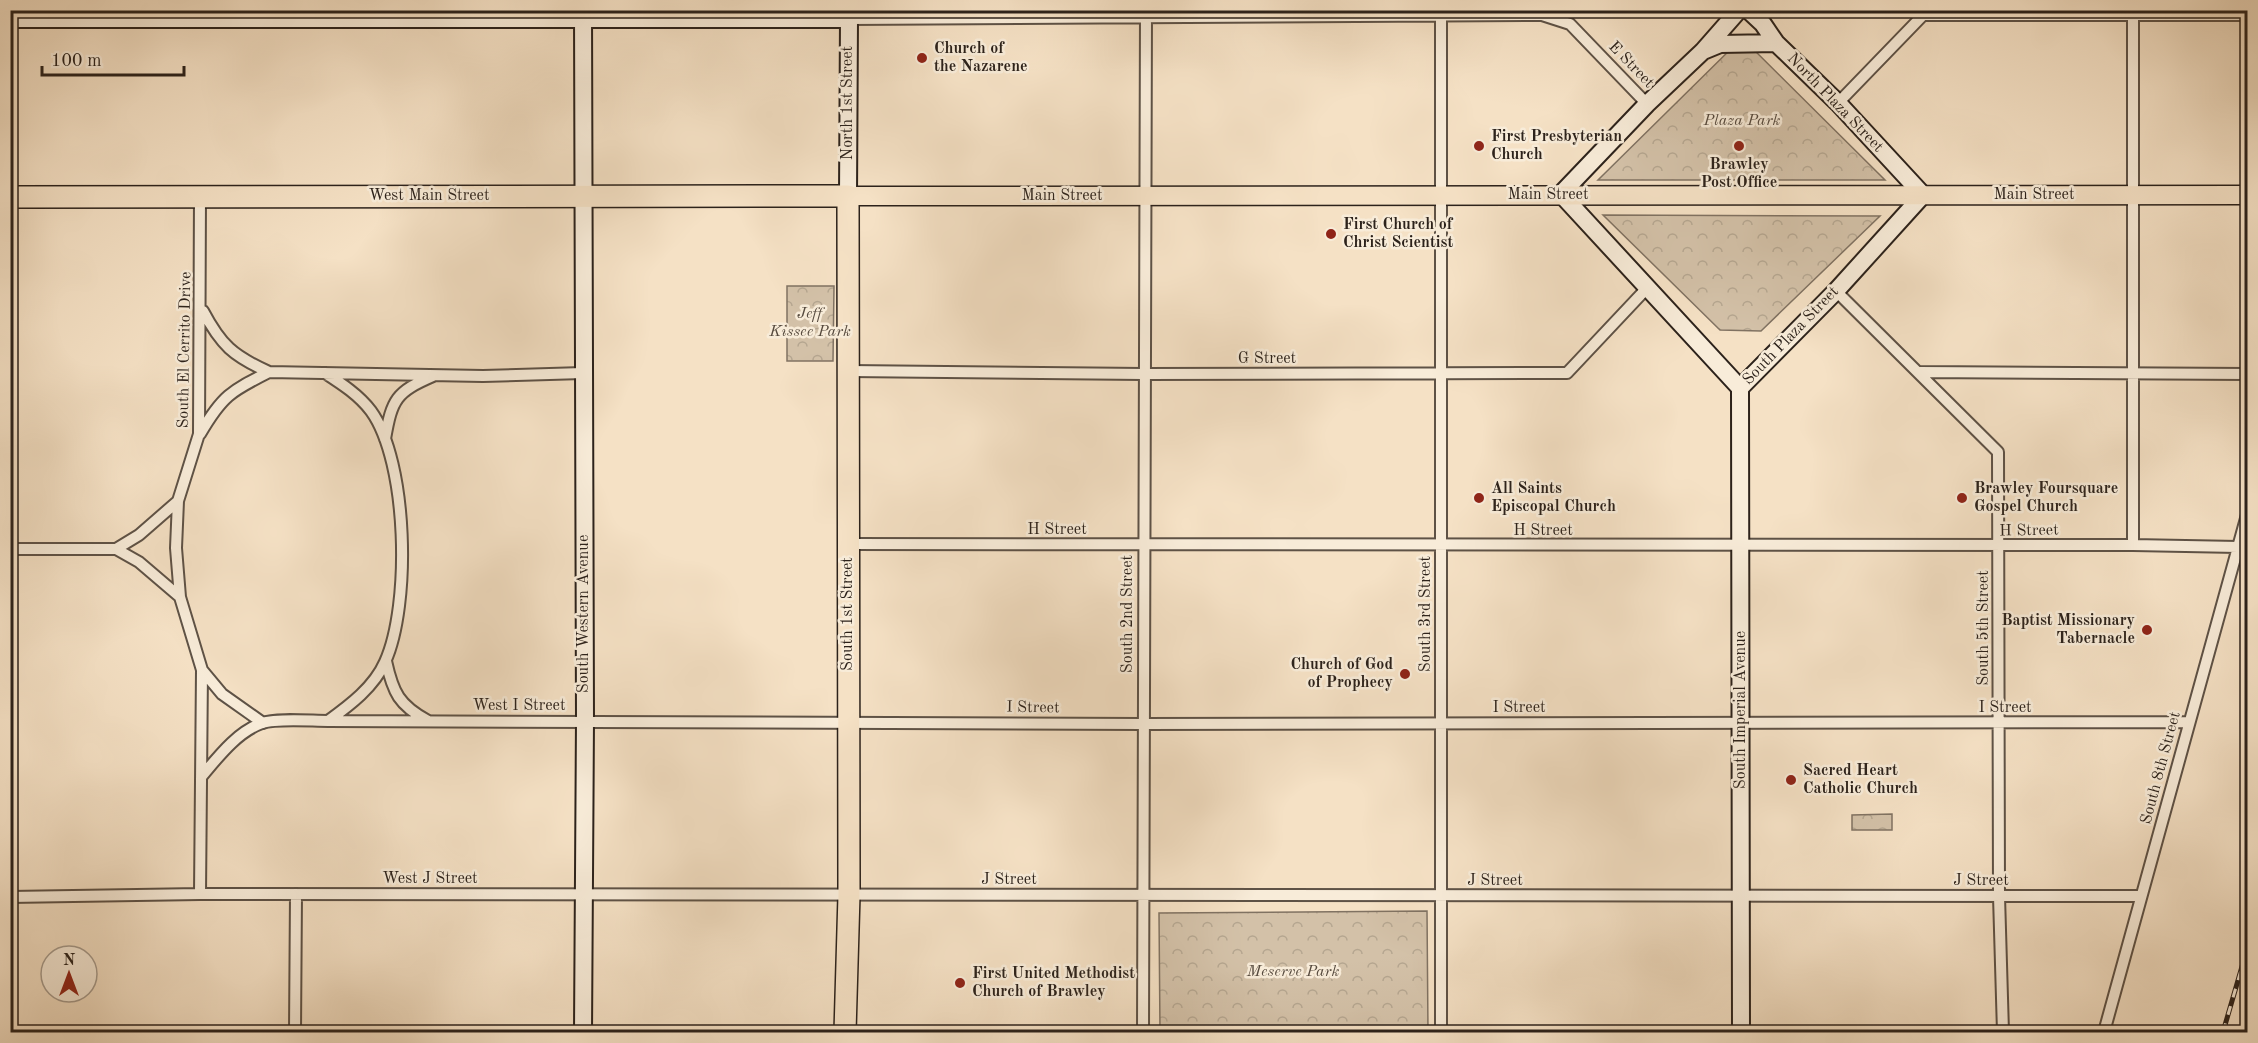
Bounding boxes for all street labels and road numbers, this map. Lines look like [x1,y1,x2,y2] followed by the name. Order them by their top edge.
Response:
[1605,39,1657,92] street label: E Street
[840,45,856,160] street label: North 1st Street
[1784,50,1886,156] street label: North Plaza Street
[1507,187,1589,203] street label: Main Street
[1993,187,2075,203] street label: Main Street
[368,188,490,204] street label: West Main Street
[1021,188,1103,204] street label: Main Street
[176,271,194,429] street label: South El Cerrito Drive
[1740,283,1842,388] street label: South Plaza Street
[1238,351,1297,367] street label: G Street
[1027,522,1087,538] street label: H Street
[1999,522,2059,540] street label: H Street
[1513,523,1573,539] street label: H Street
[576,535,592,693] street label: South Western Avenue
[1120,554,1136,673] street label: South 2nd Street
[1418,555,1434,672] street label: South 3rd Street
[840,557,856,671] street label: South 1st Street
[1976,570,1992,686] street label: South 5th Street
[1733,631,1749,789] street label: South Imperial Avenue
[472,698,566,714] street label: West I Street
[1006,700,1060,716] street label: I Street
[1492,700,1546,716] street label: I Street
[1978,700,2032,716] street label: I Street
[2138,710,2184,826] street label: South 8th Street
[382,871,478,887] street label: West J Street
[981,872,1037,888] street label: J Street
[1467,873,1523,889] street label: J Street
[1953,873,2009,889] street label: J Street

